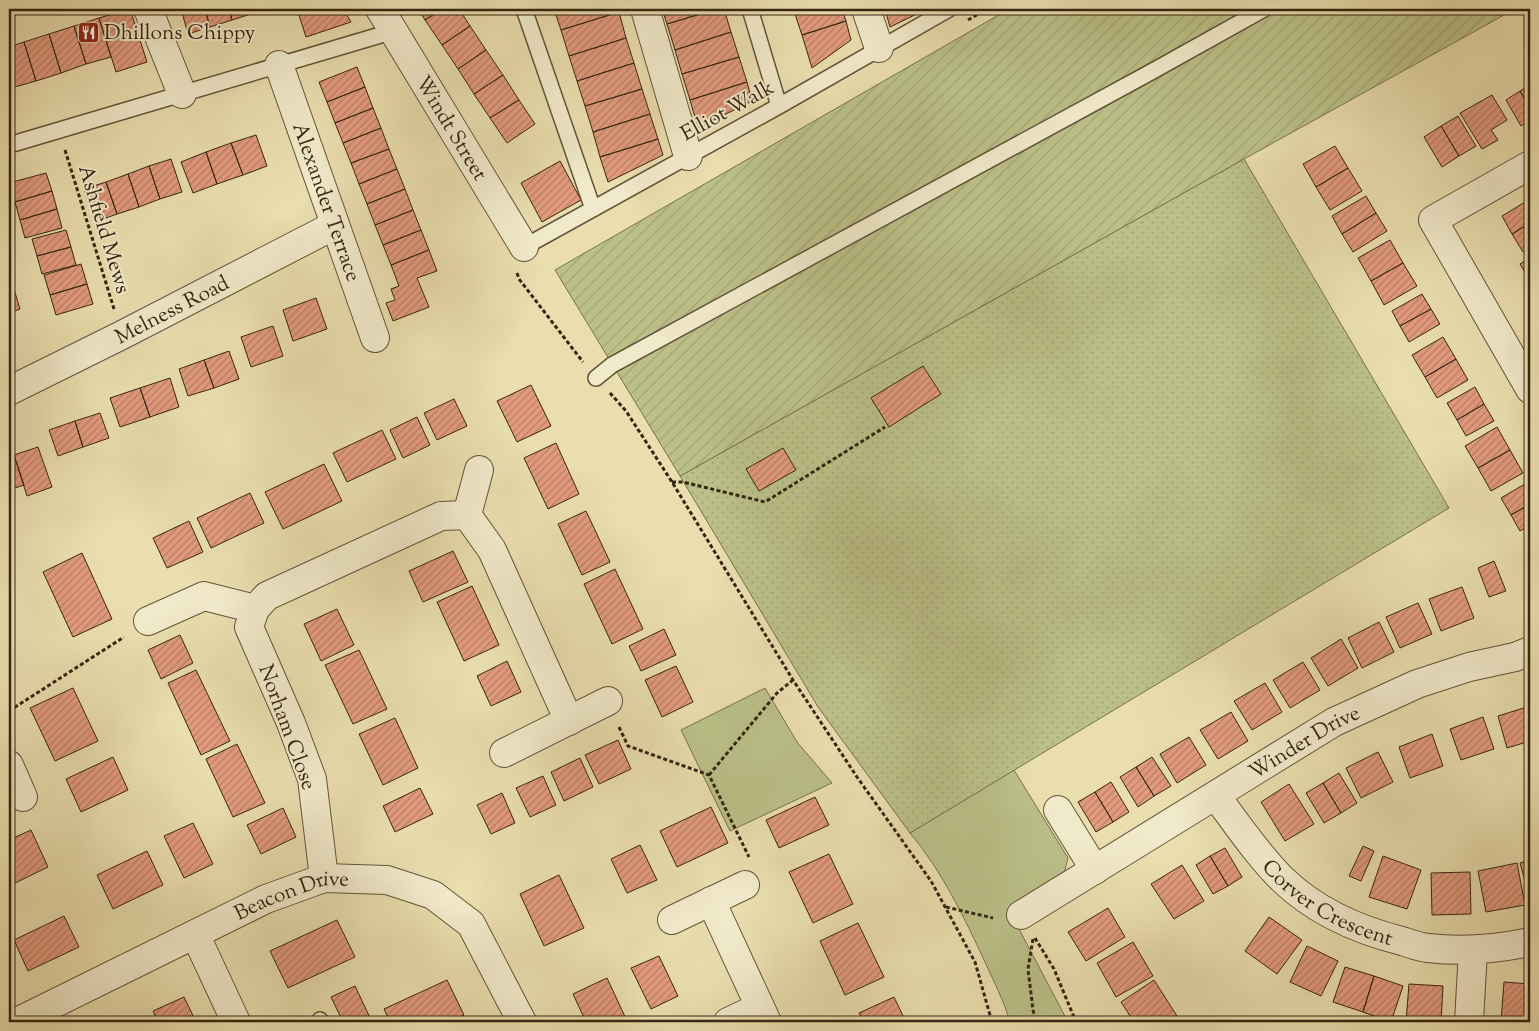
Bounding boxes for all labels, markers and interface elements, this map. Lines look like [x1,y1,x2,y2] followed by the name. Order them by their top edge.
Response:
[104,19,256,49] place label: Dhillons Chippy
[76,20,100,44] restaurant icon: Dhillons Chippy
[407,71,494,187] street label: Windt Street
[676,73,781,150] street label: Elliot Walk
[283,119,367,286] street label: Alexander Terrace
[69,162,137,298] street label: Ashfield Mews
[110,269,235,353] street label: Melness Road
[250,661,323,795] street label: Norham Close
[1244,699,1365,788] street label: Winder Drive
[1254,854,1396,955] street label: Corver Crescent
[230,865,349,929] street label: Beacon Drive

